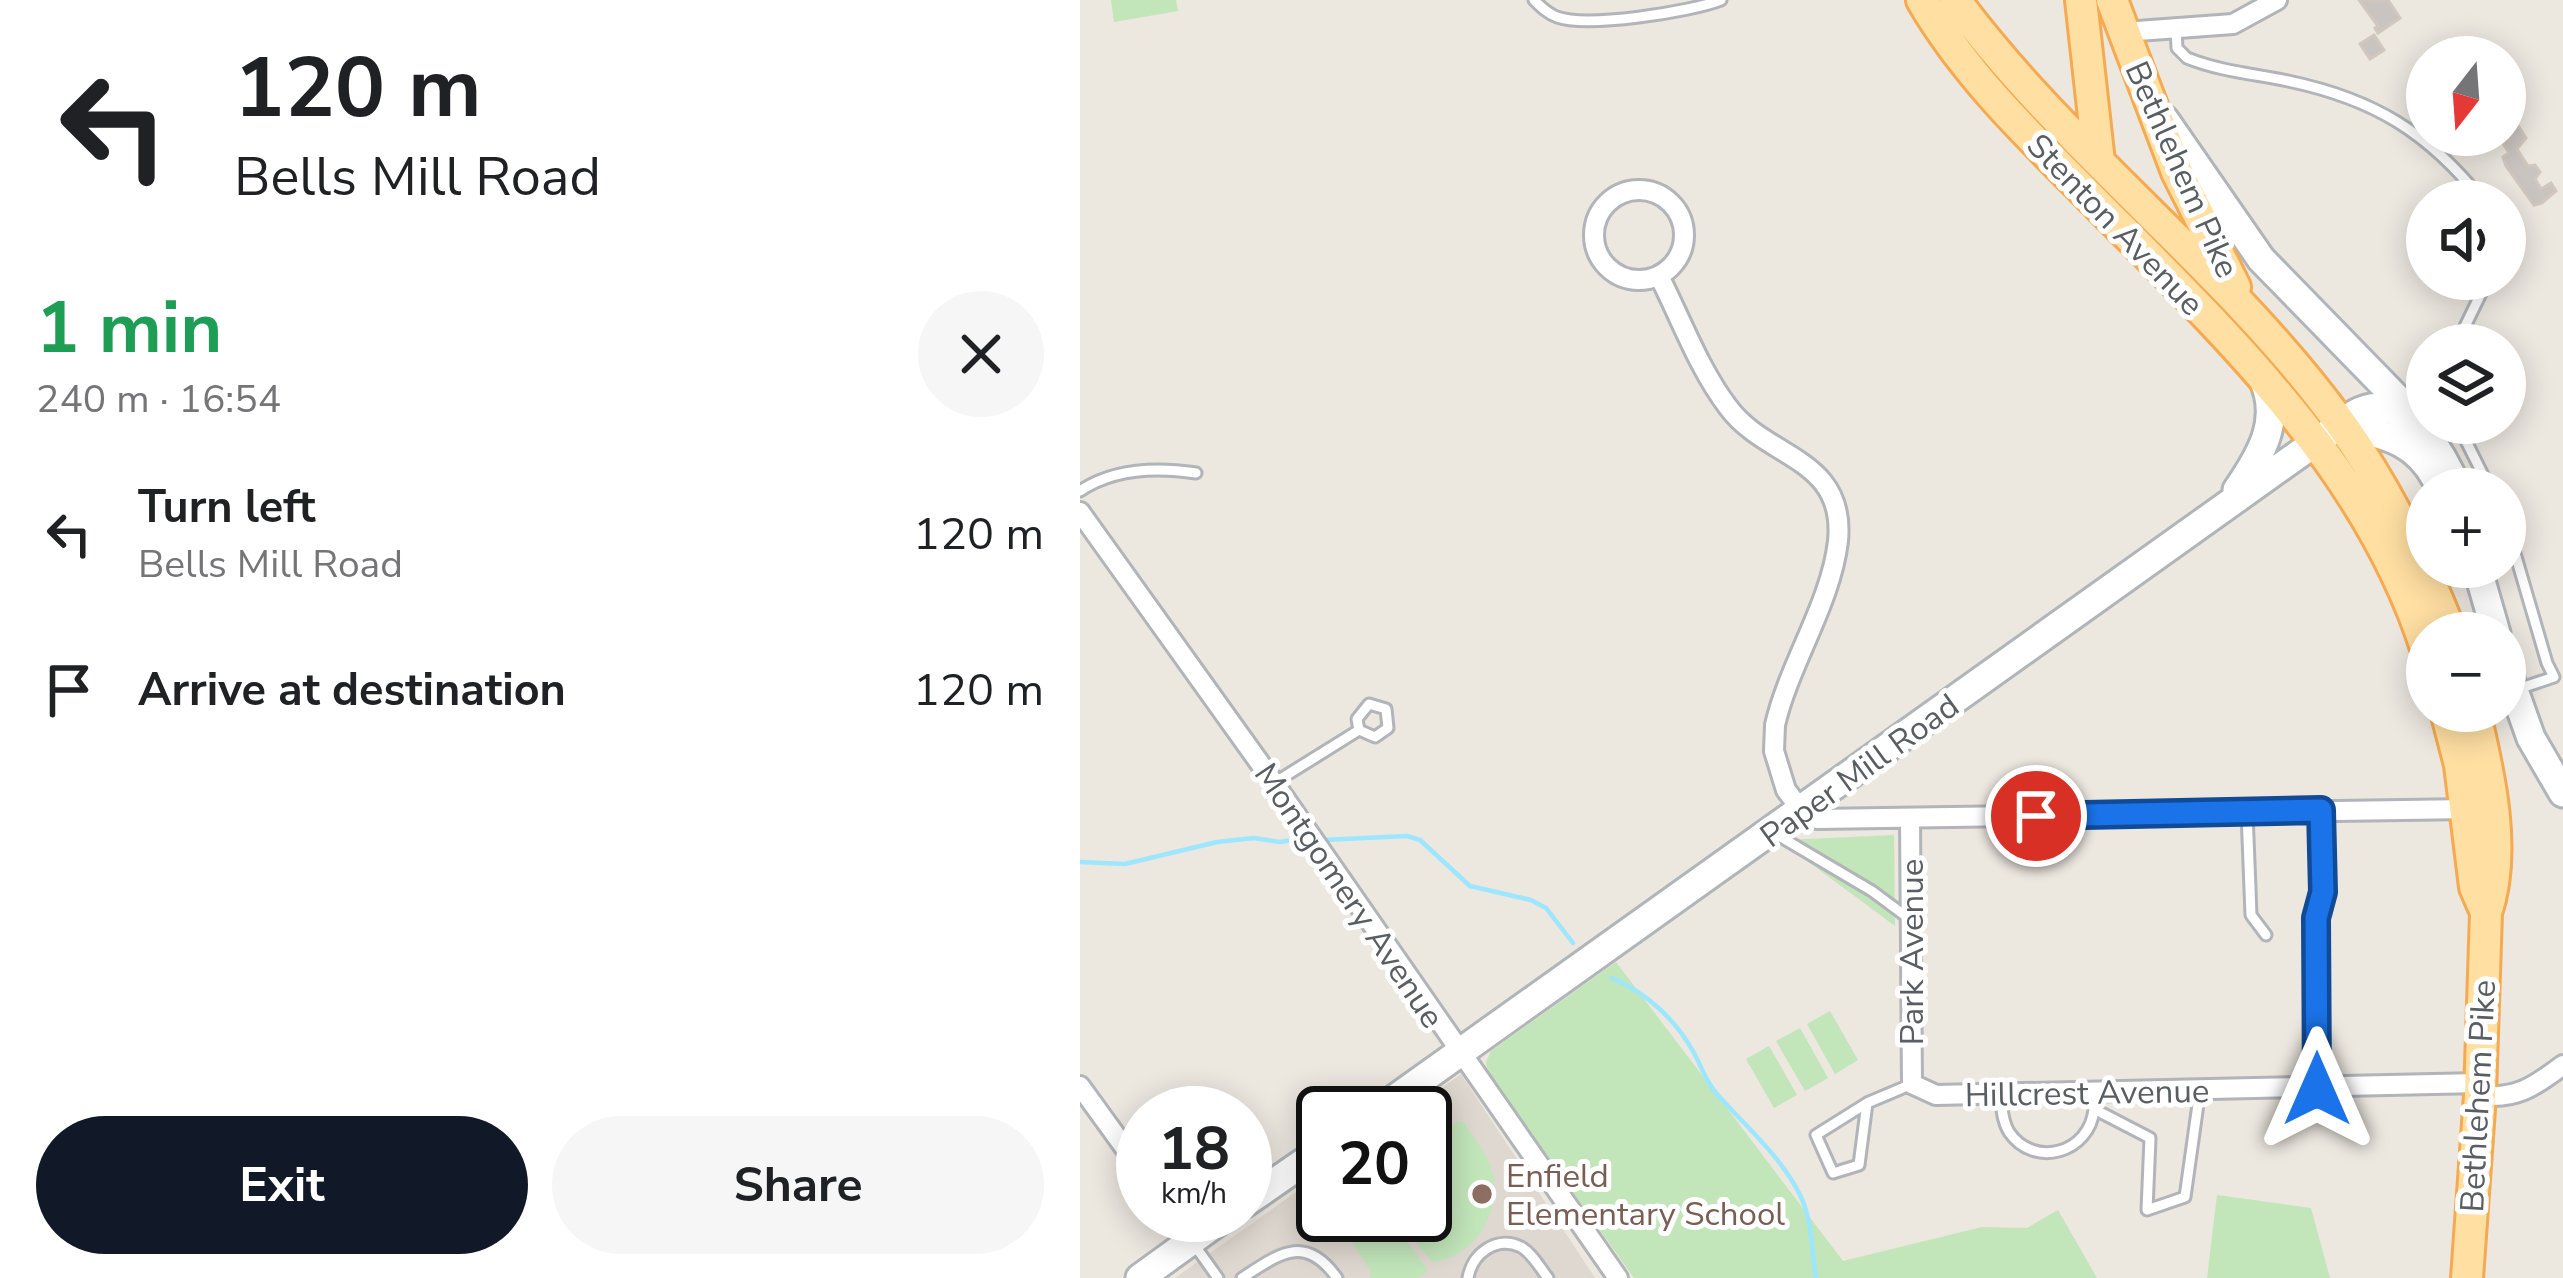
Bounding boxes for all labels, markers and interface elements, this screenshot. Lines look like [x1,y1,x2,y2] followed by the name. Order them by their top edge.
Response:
[234,31,482,146] text: 120 m
[2406,36,2526,156] north arrow
[2406,36,2526,732] map controls
[36,48,192,204] icon: left
[2114,54,2249,285] street label: Bethlehem Pike
[2016,124,2213,326] street label: Stenton Avenue
[234,140,601,214] text: Bells Mill Road
[2406,180,2526,300] button: sound
[36,279,222,377] text: 1 min
[918,291,1044,417] button: close
[2406,324,2526,444] button: layers
[36,373,281,426] text: 240 m · 16:54
[2406,468,2526,588] button: +
[138,477,316,538] text: Turn left
[36,501,102,567] icon: left
[913,504,1044,565] text: 120 m
[138,538,403,591] text: Bells Mill Road
[2406,612,2526,732] button: −
[36,657,102,723] icon: arrive
[138,660,566,721] text: Arrive at destination
[913,660,1044,721] text: 120 m
[1751,684,1968,859] street label: Paper Mill Road
[1243,754,1454,1037] street label: Montgomery Avenue
[1985,765,2087,867] pin
[2003,783,2069,849] icon: arrive
[1890,859,1935,1045] street label: Park Avenue
[2450,979,2507,1213] street label: Bethlehem Pike
[2254,1026,2380,1152] position arrow
[1964,1069,2210,1118] street label: Hillcrest Avenue
[1296,1086,1452,1242] speed limit sign: 20
[1158,1108,1230,1190] text: 18
[36,1116,528,1254] button: Exit
[552,1116,1044,1254] button: Share
[1506,1154,1785,1237] place label: Enfield Elementary School
[1161,1173,1227,1214] text: km/h
[1469,1181,1495,1207] marker: Enfield Elementary School

